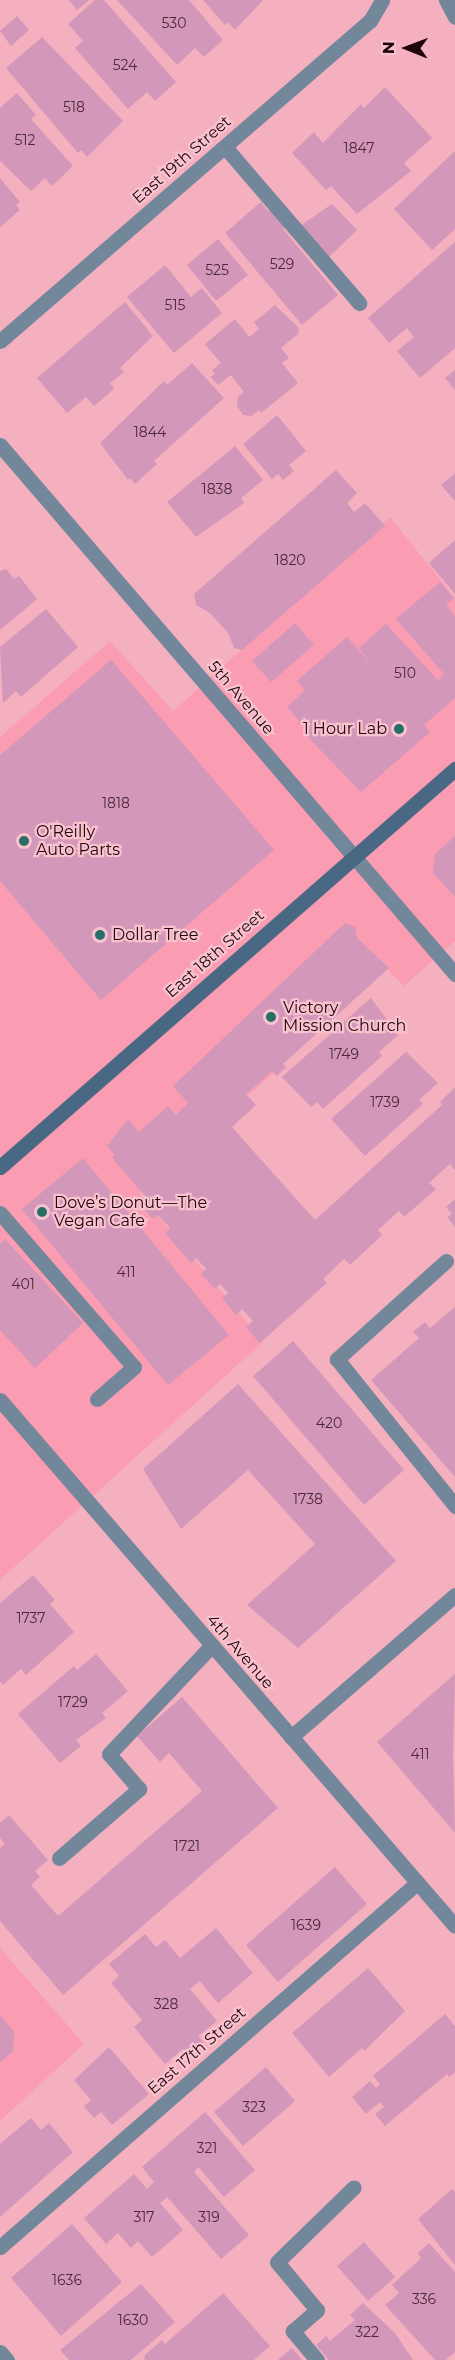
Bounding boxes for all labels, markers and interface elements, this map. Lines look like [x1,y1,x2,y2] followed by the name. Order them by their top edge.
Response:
[161,15,187,31] house number: 530
[377,18,437,78] north arrow
[379,41,398,54] text: N
[113,57,137,73] house number: 524
[63,99,85,115] house number: 518
[129,112,235,208] street label: East 19th Street
[15,132,35,148] house number: 512
[344,140,374,156] house number: 1847
[270,256,294,272] house number: 529
[205,262,229,278] house number: 525
[165,297,185,313] house number: 515
[134,424,166,440] house number: 1844
[202,481,232,497] house number: 1838
[274,552,306,568] house number: 1820
[204,657,278,739] street label: 5th Avenue
[394,665,416,681] house number: 510
[303,719,387,739] place label: 1 Hour Lab
[392,722,406,736] marker: 1 Hour Lab
[102,795,130,811] house number: 1818
[36,822,120,860] place label: O'Reilly Auto Parts
[17,834,31,848] marker: O'Reilly Auto Parts
[162,906,268,1002] street label: East 18th Street
[112,925,198,945] place label: Dollar Tree
[93,928,107,942] marker: Dollar Tree
[283,998,406,1036] place label: Victory Mission Church
[264,1010,278,1024] marker: Victory Mission Church
[329,1046,359,1062] house number: 1749
[370,1094,400,1110] house number: 1739
[54,1193,207,1231] place label: Dove’s Donut—The Vegan Cafe
[35,1205,49,1219] marker: Dove’s Donut—The Vegan Cafe
[116,1264,136,1280] house number: 411
[11,1276,35,1292] house number: 401
[316,1415,342,1431] house number: 420
[293,1491,323,1507] house number: 1738
[16,1610,46,1626] house number: 1737
[202,1611,278,1693] street label: 4th Avenue
[58,1694,88,1710] house number: 1729
[410,1746,430,1762] house number: 411
[174,1838,200,1854] house number: 1721
[291,1917,321,1933] house number: 1639
[154,1996,178,2012] house number: 328
[144,2003,250,2099] street label: East 17th Street
[242,2099,266,2115] house number: 323
[197,2140,217,2156] house number: 321
[133,2209,155,2225] house number: 317
[198,2209,220,2225] house number: 319
[52,2272,82,2288] house number: 1636
[412,2291,436,2307] house number: 336
[118,2312,148,2328] house number: 1630
[355,2324,379,2340] house number: 322

